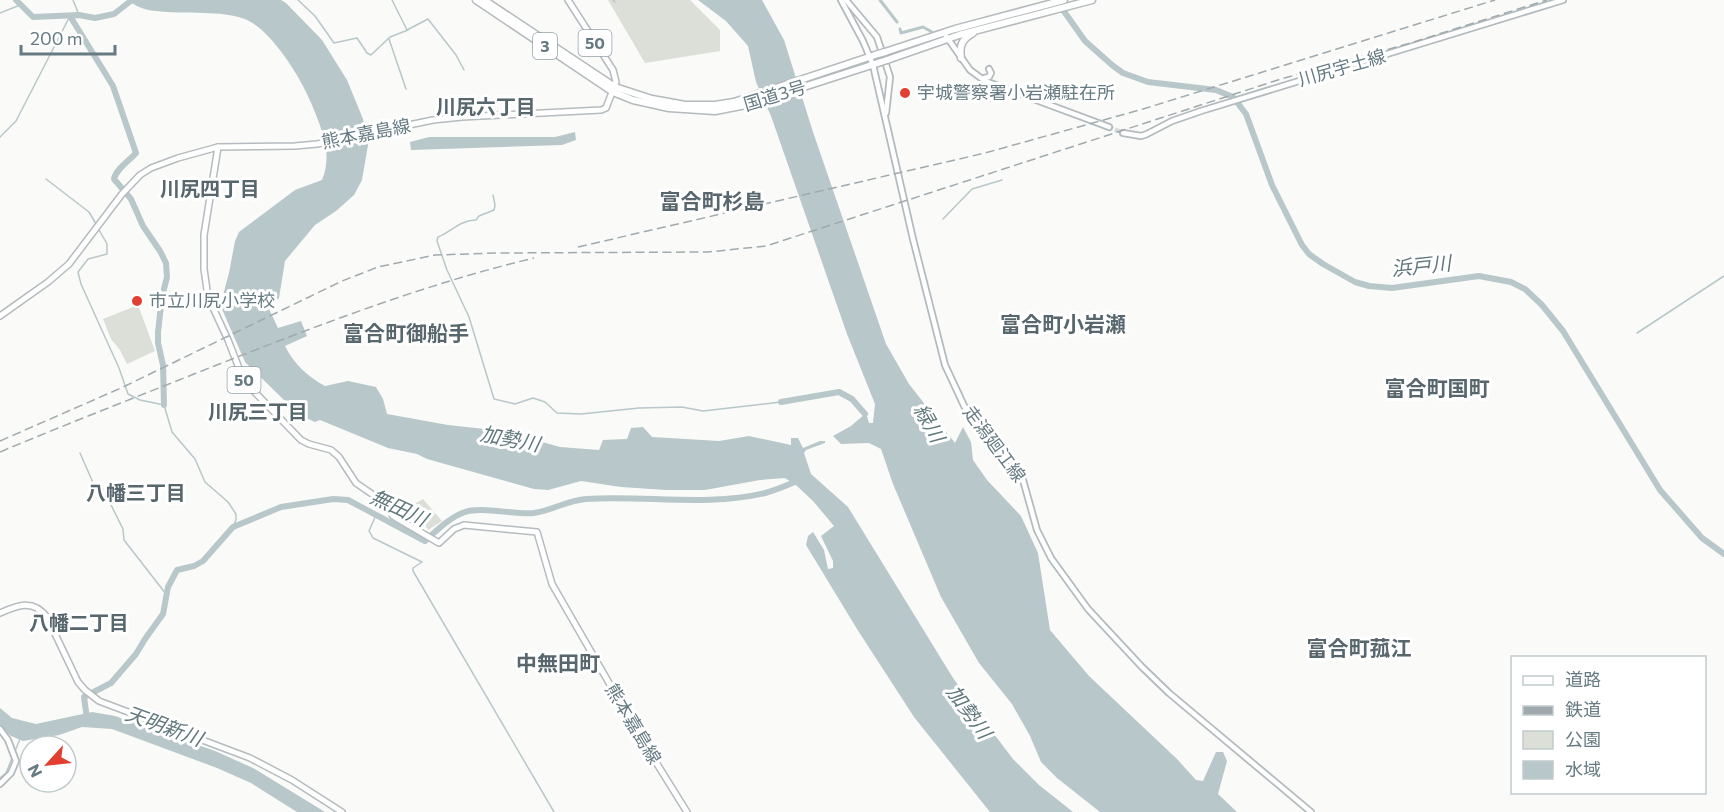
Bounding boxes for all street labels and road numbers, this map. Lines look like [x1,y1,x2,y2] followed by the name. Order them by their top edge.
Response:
[578,30,612,56] road number: 50
[533,33,557,59] road number: 3
[1295,44,1388,90] street label: 川尻宇土線
[741,75,809,115] street label: 国道3号
[320,114,412,152] street label: 熊本嘉島線
[228,367,260,393] road number: 50
[959,401,1031,486] street label: 走潟廻江線
[601,679,666,768] street label: 熊本嘉島線

